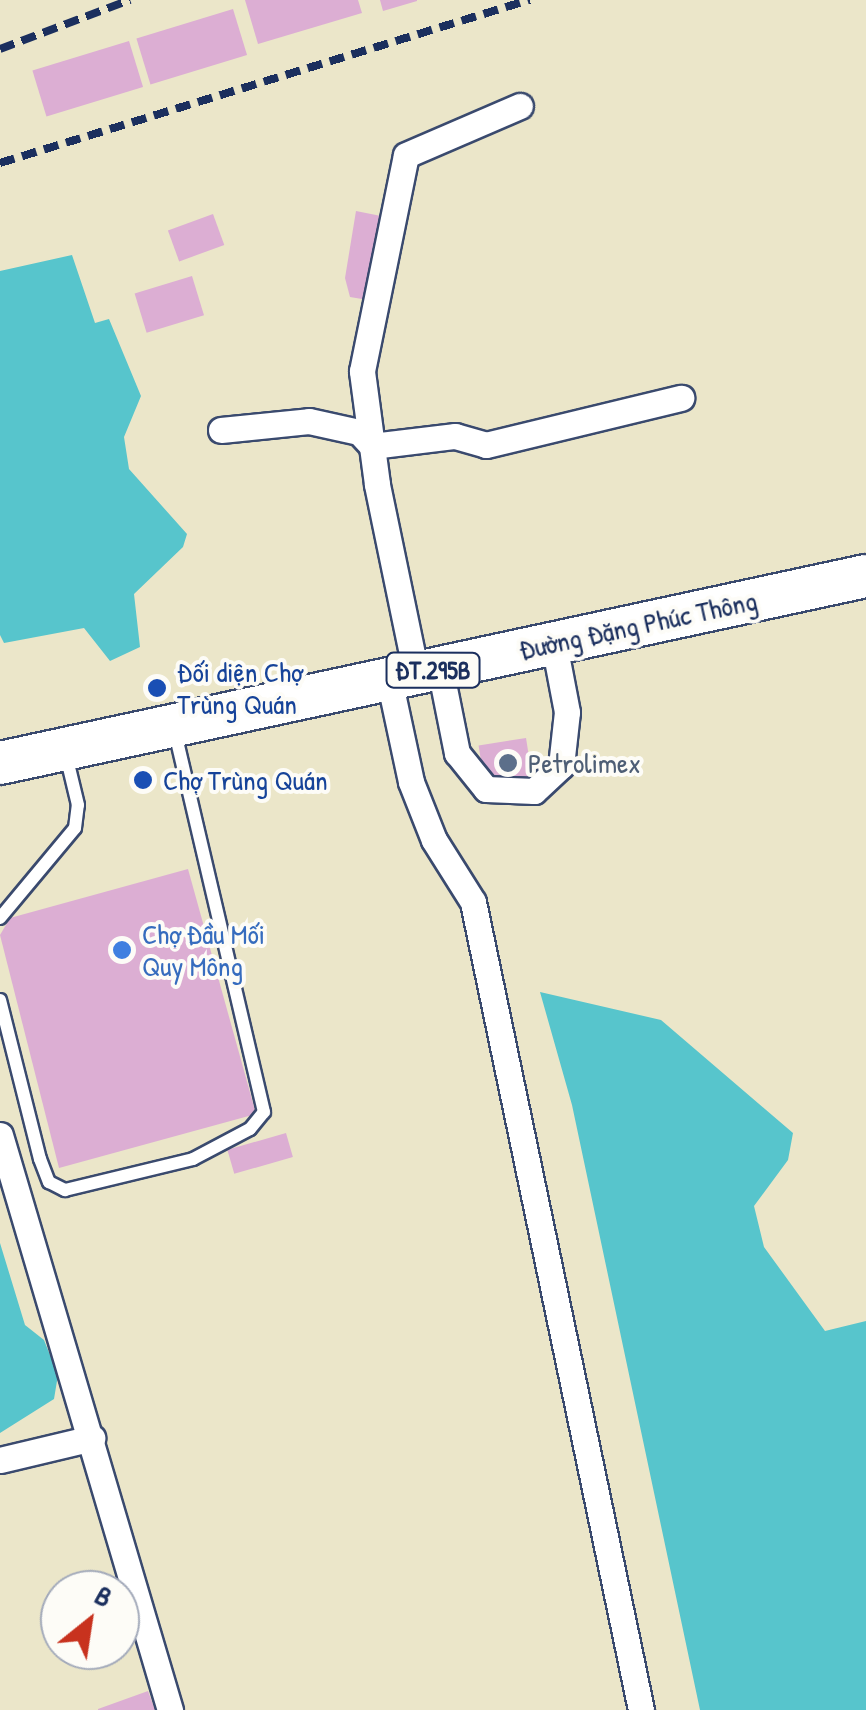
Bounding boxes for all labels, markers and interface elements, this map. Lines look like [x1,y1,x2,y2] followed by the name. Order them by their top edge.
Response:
[516,583,760,667] street label: Đường Đặng Phúc Thông
[386,650,480,690] road number: ĐT.295B
[177,655,302,721] place label: Đối diện Chợ Trùng Quán
[146,677,168,699] marker: Đối diện Chợ Trùng Quán
[528,746,641,780] place label: Petrolimex
[497,752,519,774] marker: Petrolimex
[163,763,328,797] place label: Chợ Trùng Quán
[132,769,154,791] marker: Chợ Trùng Quán
[142,917,265,983] place label: Chợ Đầu Mối Quy Mông
[111,939,133,961] marker: Chợ Đầu Mối Quy Mông
[40,1570,140,1670] north arrow
[88,1576,120,1616] text: B

